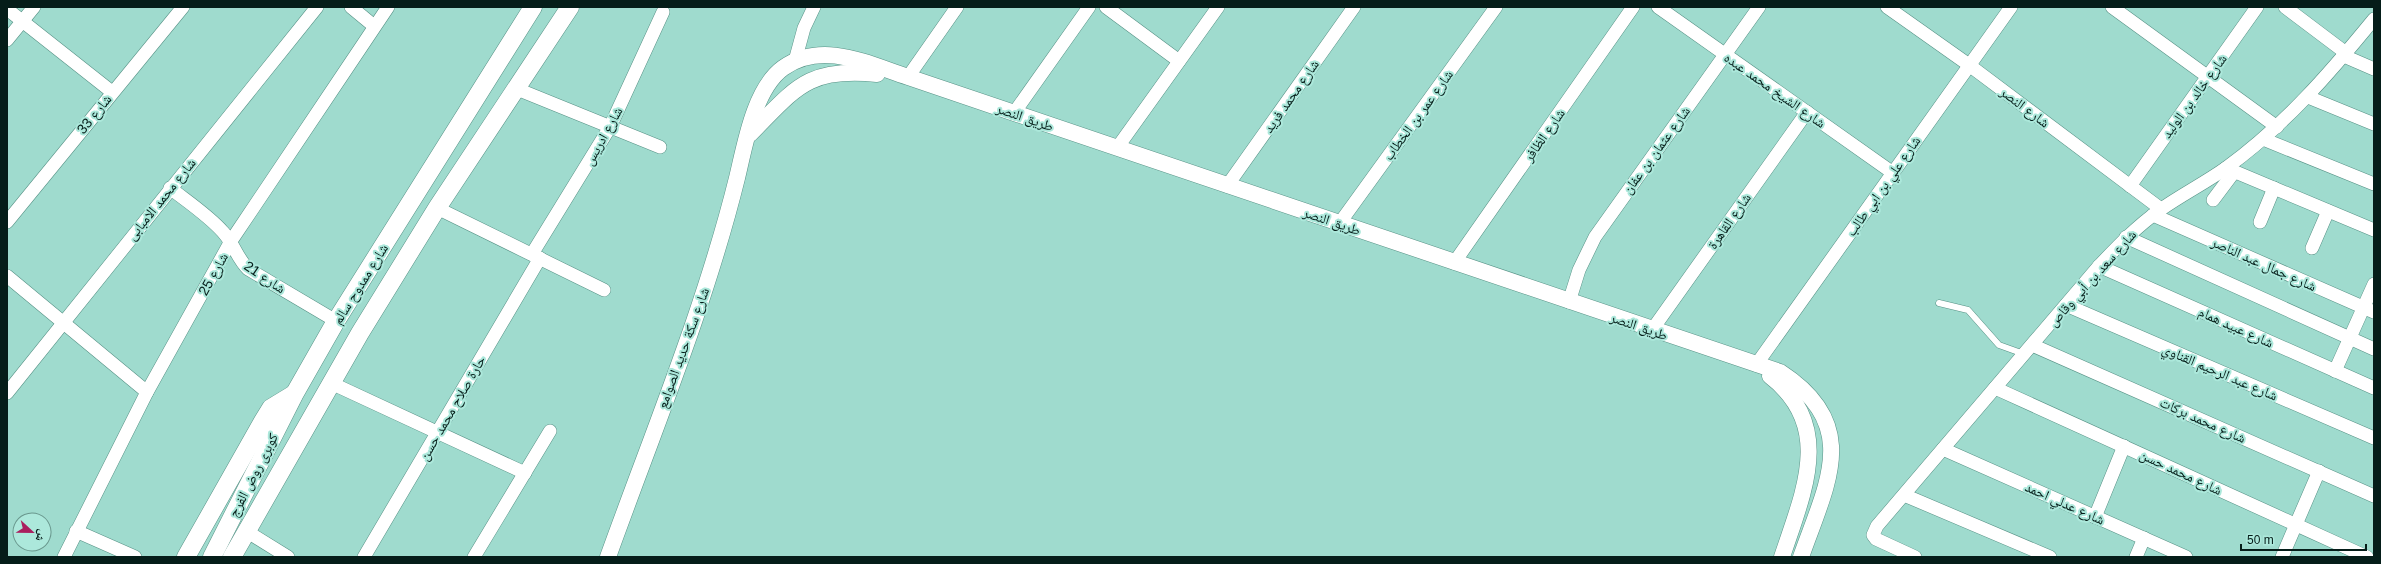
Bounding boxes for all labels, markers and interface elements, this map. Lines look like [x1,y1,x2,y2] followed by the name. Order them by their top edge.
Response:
[1720,49,1829,133] street label: شارع الشيخ محمد عبده
[2158,51,2231,142] street label: شارع خالد بن الوليد
[1260,56,1324,137] street label: شارع محمد فريد
[1380,67,1458,164] street label: شارع عمر بن الخطاب
[1995,83,2053,132] street label: شارع النصر
[73,91,116,138] street label: شارع 33
[993,99,1056,136] street label: طريق النصر
[1619,103,1695,198] street label: شارع عثمان بن عفان
[580,104,627,169] street label: شارع ادريس
[1519,106,1570,166] street label: شارع الظافر
[1843,133,1926,241] street label: شارع علي بن ابي طالب
[123,155,200,244] street label: شارع محمد الامبابى
[1704,190,1756,253] street label: شارع القاهرة
[1300,203,1363,240] street label: طريق النصر
[2045,227,2142,332] street label: شارع سعد بن أبي وقاص
[2207,233,2319,296] street label: شارع جمال عبد الناصر
[329,241,393,328] street label: شارع ممدوح سالم
[195,250,233,299] street label: شارع 25
[240,257,289,298] street label: شارع 21
[654,285,714,411] street label: شارع سكة حديد الصوامع
[2195,303,2276,353] street label: شارع عبيد همام
[1607,308,1670,345] street label: طريق النصر
[2158,340,2280,407] street label: شارع عبد الرحيم القناوي
[416,353,490,464] street label: حارة صلاح محمد حسن
[2157,394,2248,448] street label: شارع محمد بركات
[225,430,283,520] street label: كوبرى روض الفرج
[2136,446,2225,500] street label: شارع محمد حسن
[2021,478,2107,531] street label: شارع عدلي احمد
[12,512,52,552] north arrow
[2241,526,2366,552] scale bar
[32,527,49,544] text: ش
[2247,533,2274,547] text: 50 m

